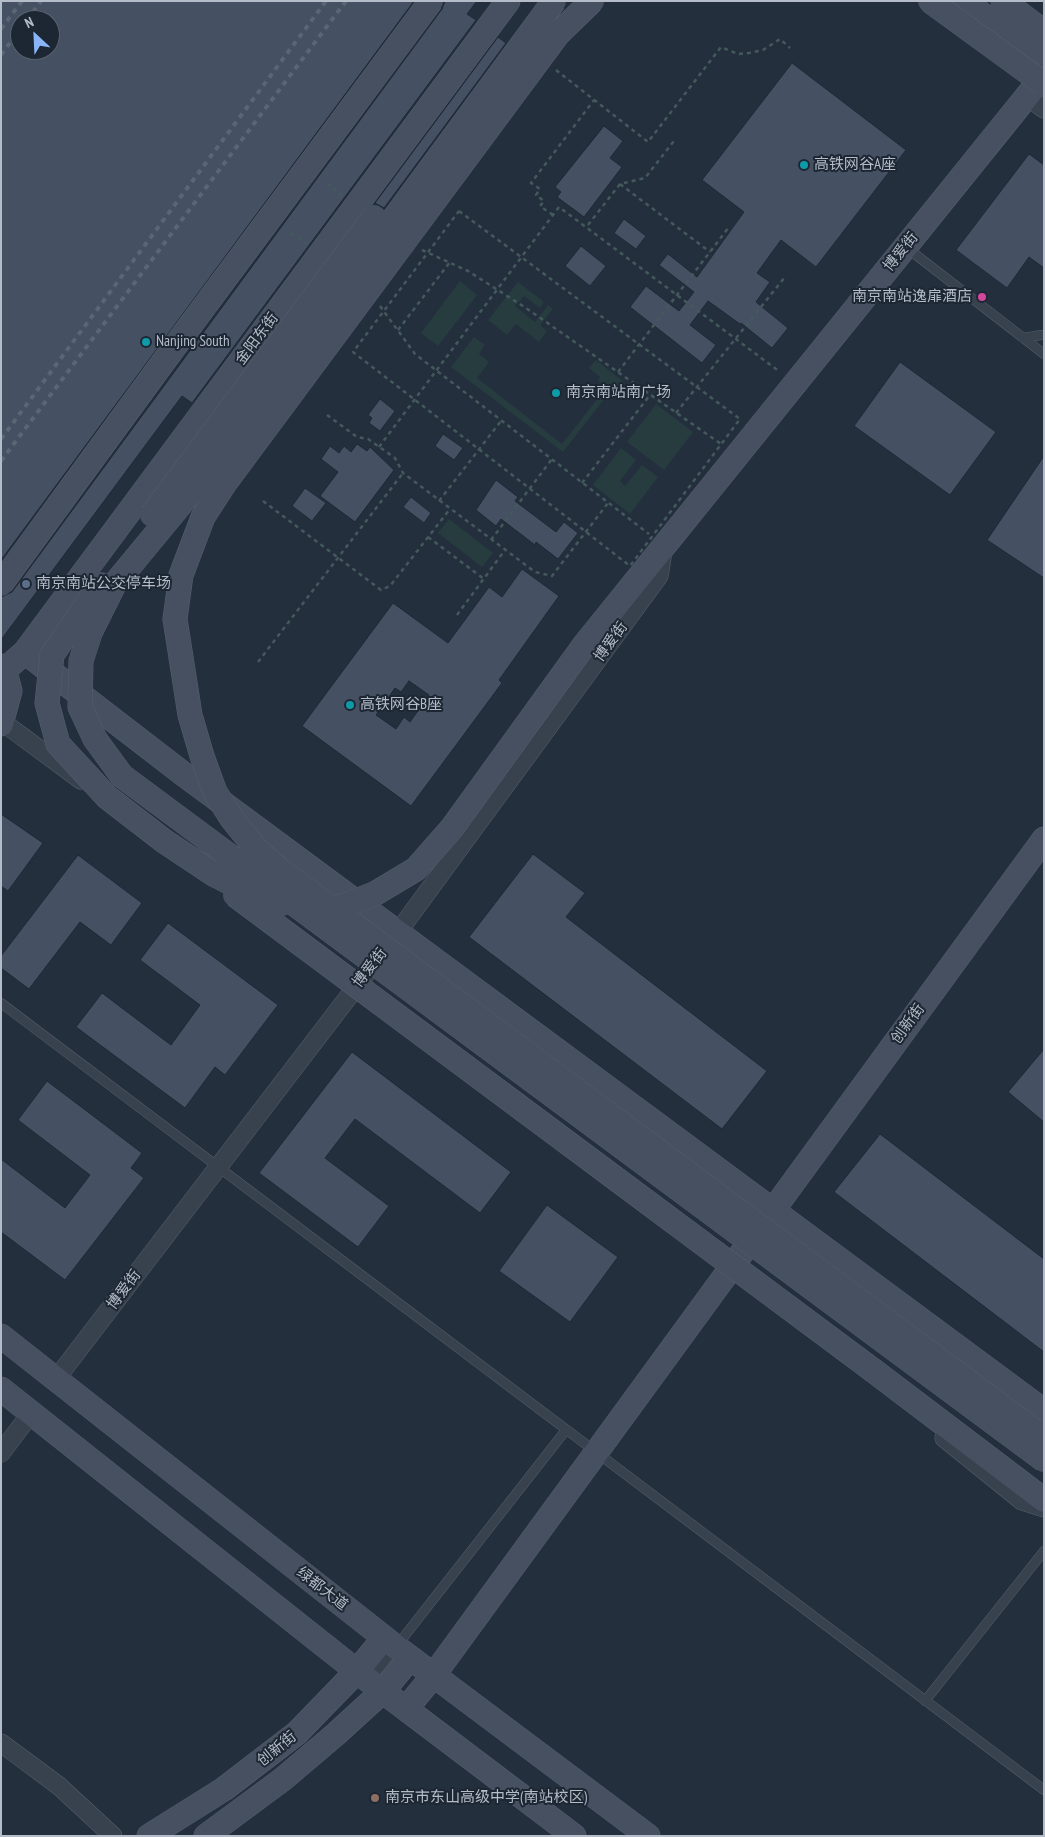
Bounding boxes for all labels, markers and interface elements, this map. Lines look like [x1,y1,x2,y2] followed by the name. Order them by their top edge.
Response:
[10,10,60,60] north arrow
[22,13,36,32] text: N
[814,156,896,174] place label: 高铁网谷A座
[798,159,810,171] marker: 高铁网谷A座
[880,229,922,275] street label: 博爱街
[852,288,972,306] place label: 南京南站逸扉酒店
[976,291,988,303] marker: 南京南站逸扉酒店
[232,310,282,368] street label: 金阳东街
[156,333,230,351] place label: Nanjing South
[140,336,152,348] marker: Nanjing South
[566,384,671,402] place label: 南京南站南广场
[550,387,562,399] marker: 南京南站南广场
[36,575,171,593] place label: 南京南站公交停车场
[20,578,32,590] marker: 南京南站公交停车场
[590,619,632,665] street label: 博爱街
[360,696,442,714] place label: 高铁网谷B座
[344,699,356,711] marker: 高铁网谷B座
[349,945,391,991] street label: 博爱街
[887,1001,929,1047] street label: 创新街
[103,1267,145,1313] street label: 博爱街
[293,1563,351,1615] street label: 绿都大道
[254,1728,300,1770] street label: 创新街
[385,1789,587,1807] place label: 南京市东山高级中学(南站校区)
[369,1792,381,1804] marker: 南京市东山高级中学(南站校区)

